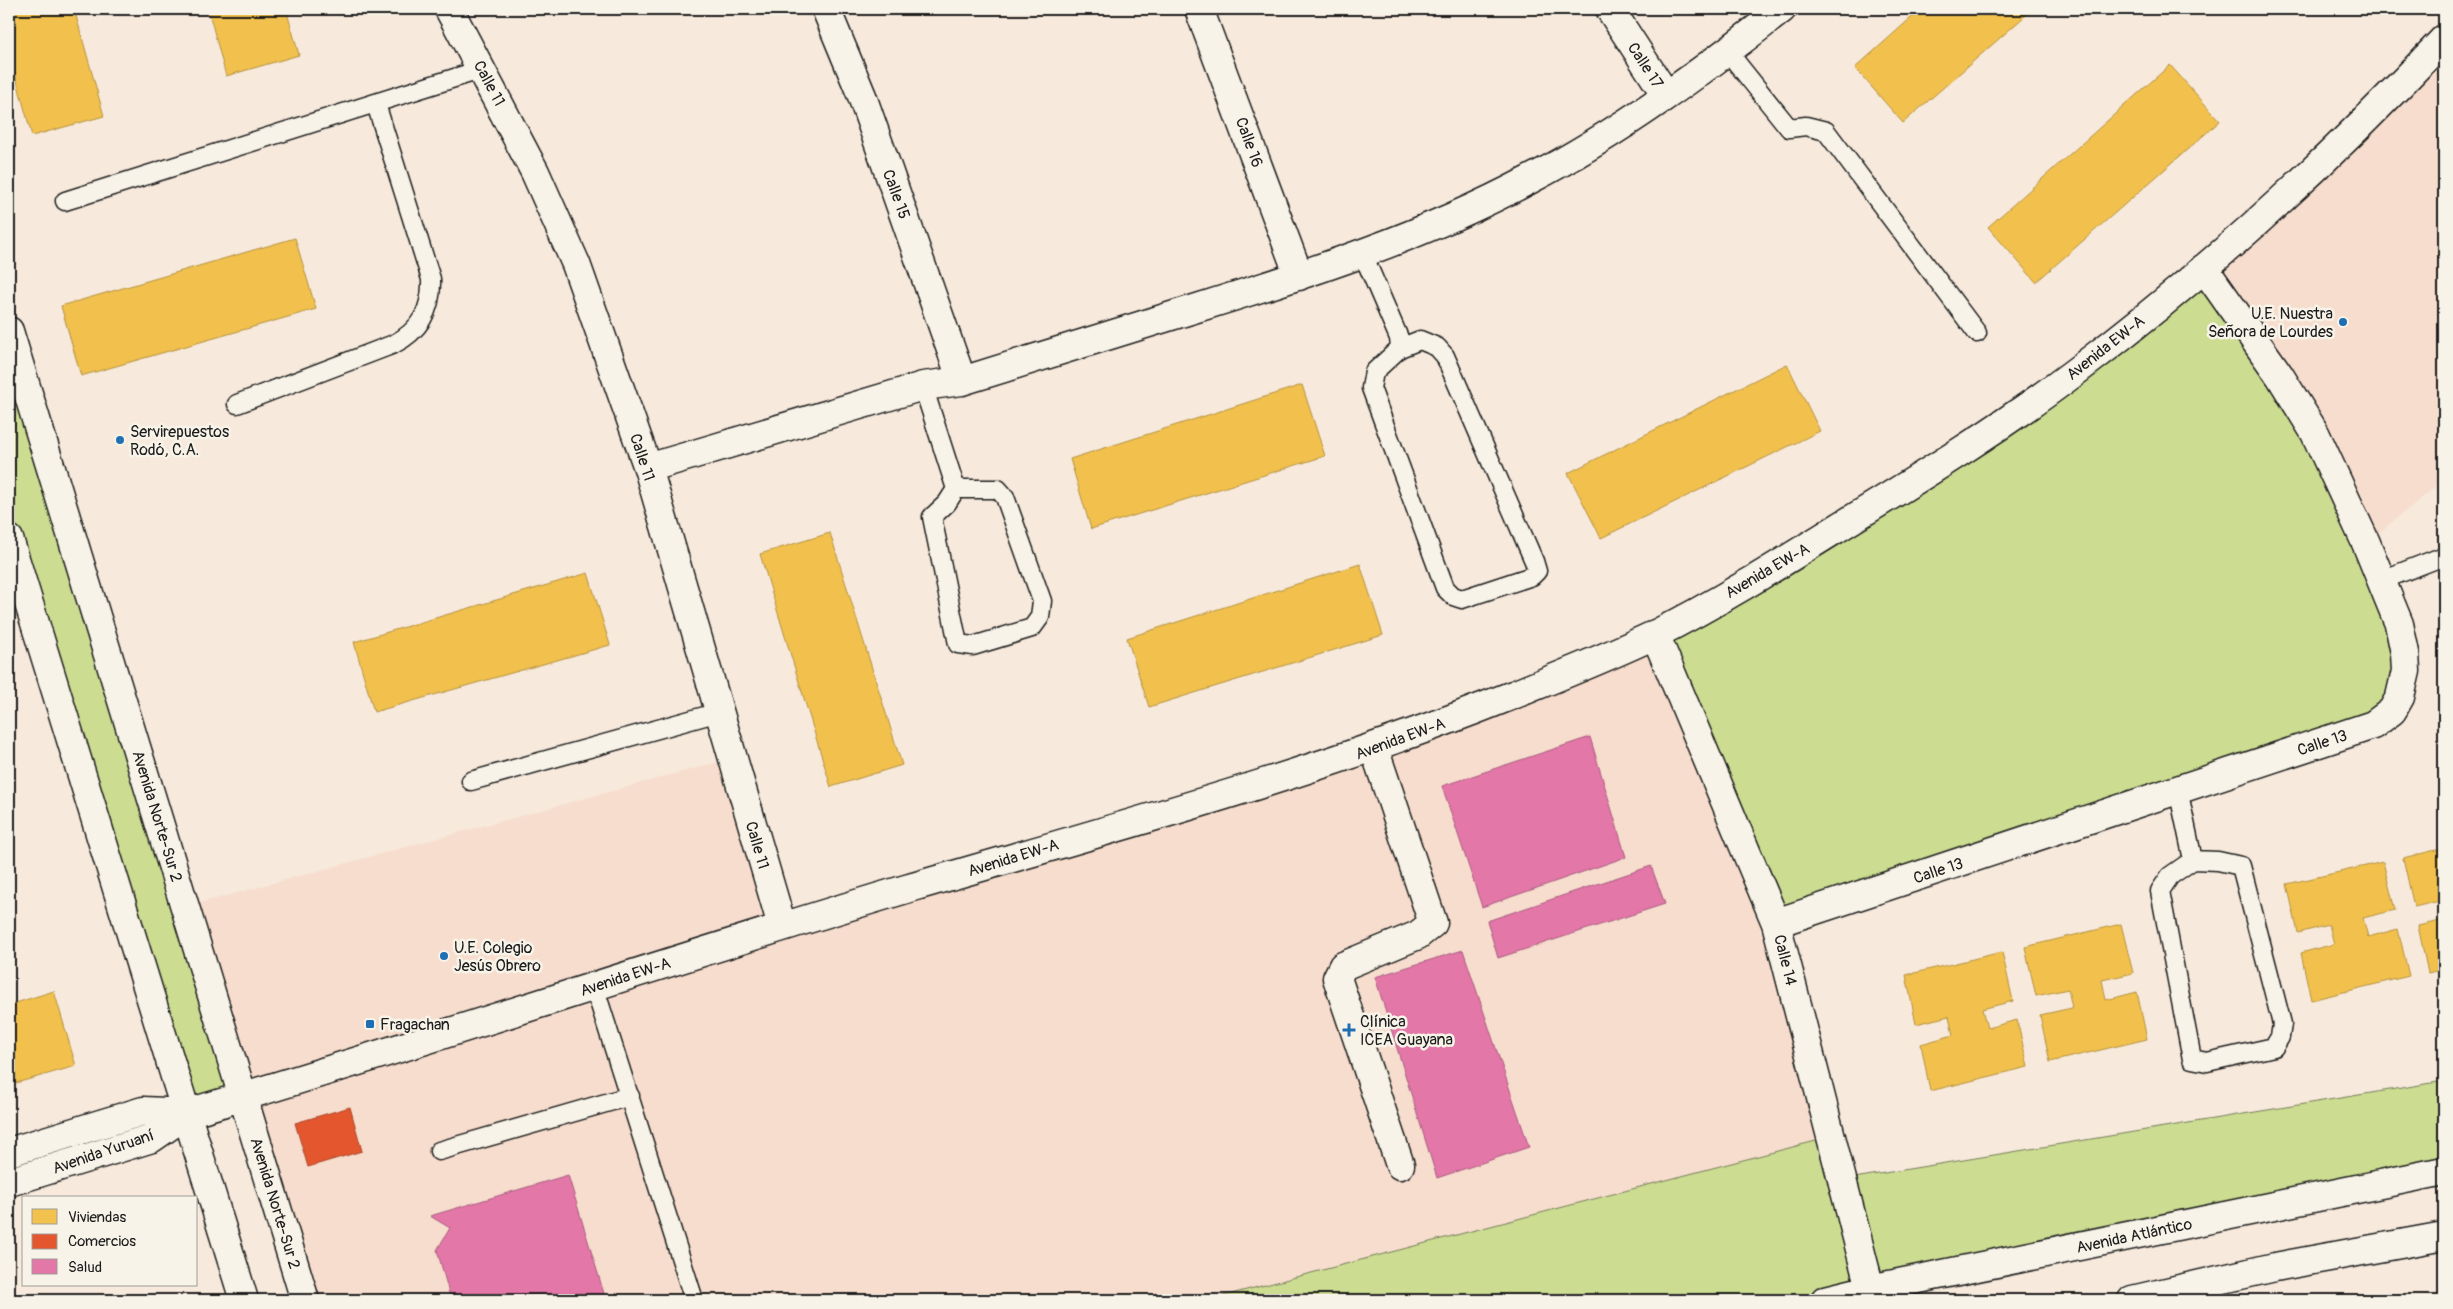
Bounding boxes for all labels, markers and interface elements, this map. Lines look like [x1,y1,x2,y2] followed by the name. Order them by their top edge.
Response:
[1623,39,1668,93] street label: Calle 17
[469,57,509,110] street label: Calle 11
[1231,115,1267,170] street label: Calle 16
[878,167,914,222] street label: Calle 15
[2208,304,2333,342] place label: U.E. Nuestra Señora de Lourdes
[2062,311,2149,385] street label: Avenida EW-A
[2337,316,2349,328] marker: U.E. Nuestra Señora de Lourdes
[130,422,229,460] place label: Servirepuestos Rodó, C.A.
[625,431,659,484] street label: Calle 11
[114,434,126,446] marker: Servirepuestos Rodó, C.A.
[1722,539,1813,603] street label: Avenida EW-A
[1353,713,1448,764] street label: Avenida EW-A
[2295,725,2350,760] street label: Calle 13
[128,748,187,885] street label: Avenida Norte-Sur 2
[741,819,773,871] street label: Calle 11
[965,835,1061,881] street label: Avenida EW-A
[1911,853,1966,888] street label: Calle 13
[1769,933,1801,988] street label: Calle 14
[454,938,541,976] place label: U.E. Colegio Jesús Obrero
[438,950,450,962] marker: U.E. Colegio Jesús Obrero
[577,953,673,1001] street label: Avenida EW-A
[1360,1012,1453,1050] place label: Clínica ICEA Guayana
[380,1015,450,1035] place label: Fragachan
[364,1018,376,1030] marker: Fragachan
[1342,1023,1356,1037] marker: Clínica ICEA Guayana
[50,1125,157,1179] street label: Avenida Yuruaní
[246,1135,305,1272] street label: Avenida Norte-Sur 2
[22,1196,198,1286] legend
[68,1208,126,1227] text: Viviendas
[2074,1214,2194,1258] street label: Avenida Atlántico
[68,1232,136,1251] text: Comercios
[68,1258,102,1277] text: Salud

